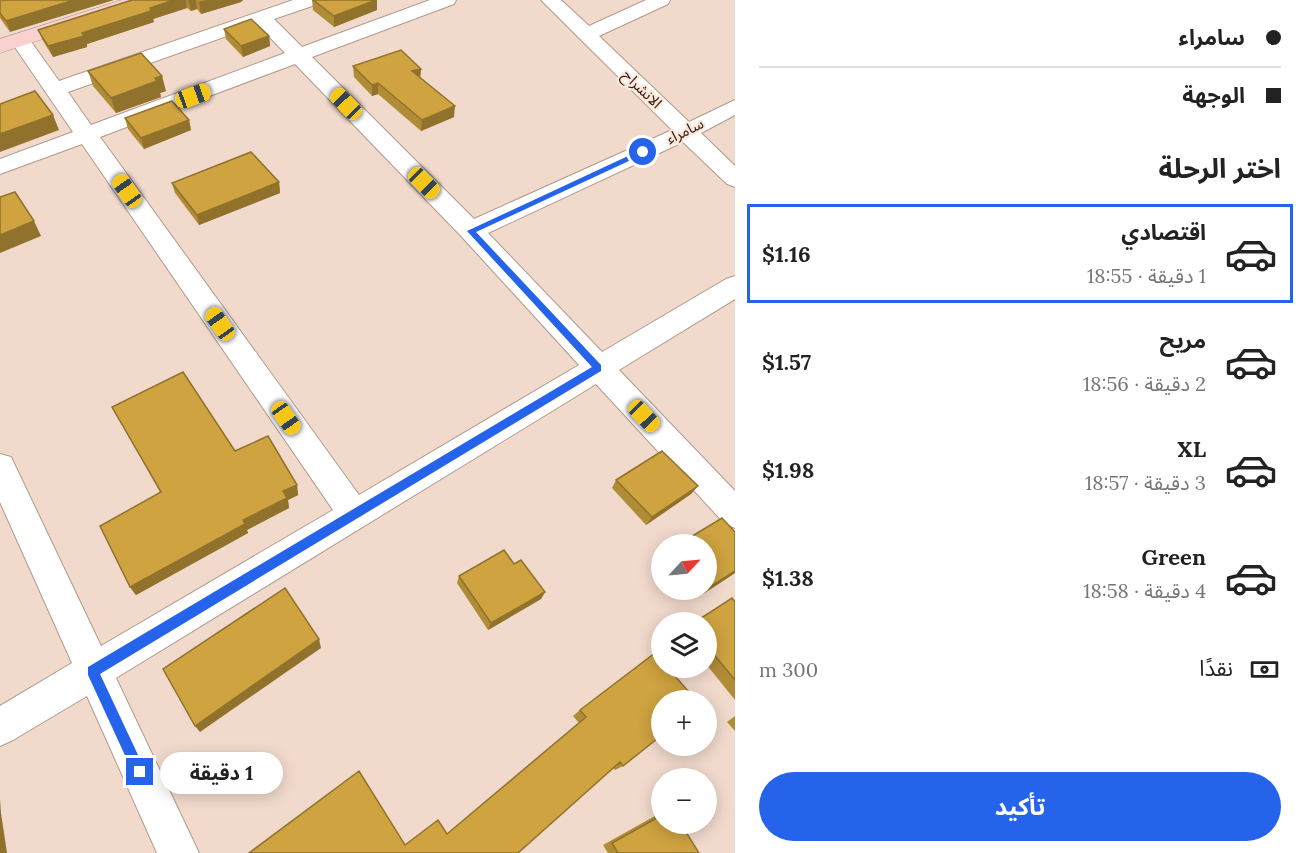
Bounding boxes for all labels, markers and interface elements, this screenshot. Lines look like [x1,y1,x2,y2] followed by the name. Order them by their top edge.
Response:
[1179,23,1245,51] text: سامراء
[616,65,666,114] street label: الانشراح
[173,81,213,111] car
[1182,81,1245,109] text: الوجهة
[327,85,365,123] car
[663,113,707,148] street label: سامراء
[629,138,656,165] route start
[1159,151,1281,185] text: اختر الرحلة
[405,164,443,202] car
[109,171,145,211] car
[1121,218,1206,246] text: اقتصادي
[1224,227,1278,281] icon: car
[762,240,811,268] text: $1.16
[1087,263,1206,288] text: 1 دقيقة · 18:55
[202,304,238,344] car
[1160,326,1206,354] text: مريح
[1224,335,1278,389] icon: car
[762,348,811,376] text: $1.57
[1083,371,1206,396] text: 2 دقيقة · 18:56
[625,397,663,435] car
[268,398,304,438] car
[1177,435,1206,463] text: XL
[1224,443,1278,497] icon: car
[762,456,814,484] text: $1.98
[1085,470,1206,495] text: 3 دقيقة · 18:57
[651,534,717,600] north arrow
[651,534,717,834] map controls
[1141,543,1206,571] text: Green
[1224,551,1278,605] icon: car
[762,564,814,592] text: $1.38
[1083,578,1206,603] text: 4 دقيقة · 18:58
[651,612,717,678] button: layers
[1248,653,1281,686] icon: cash
[1199,654,1233,682] text: نقدًا
[759,657,818,682] text: 300 m
[651,690,717,756] button: +
[161,751,284,793] callout: 1 دقيقة
[126,758,153,785] route end
[190,760,253,785] text: 1 دقيقة
[651,768,717,834] button: −
[759,772,1281,841] button: تأكيد

